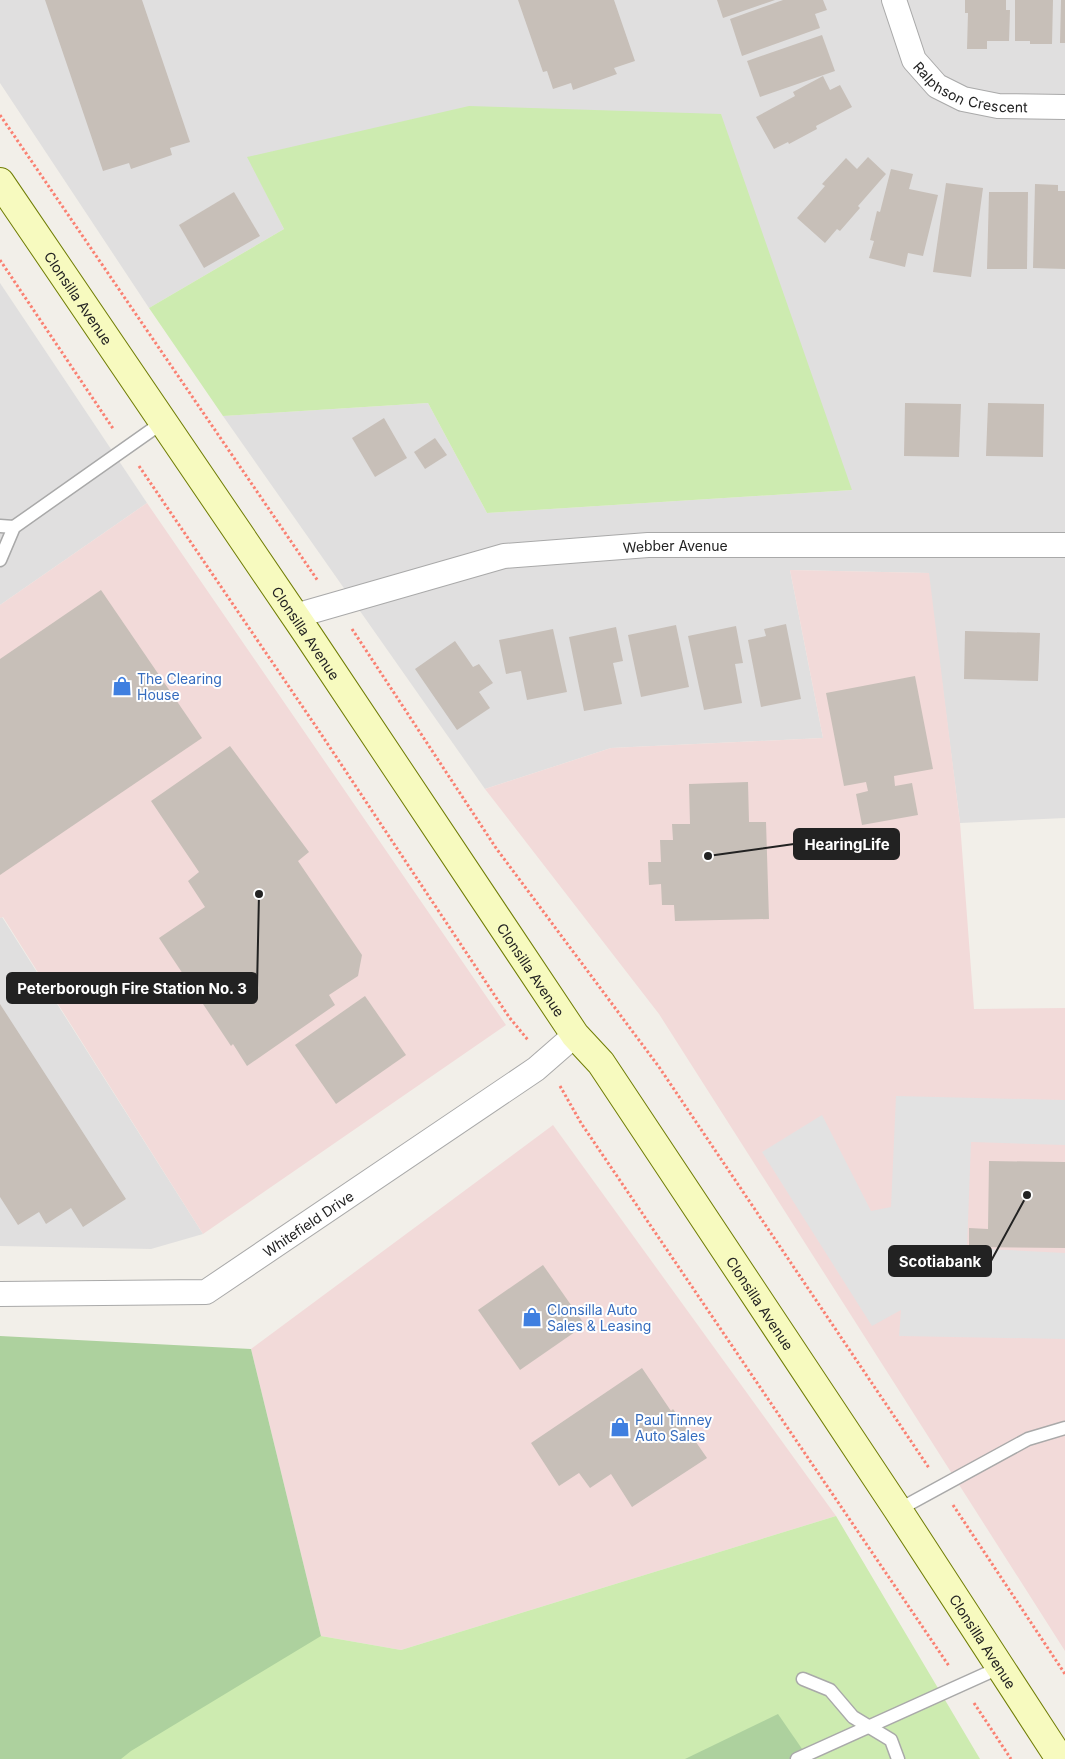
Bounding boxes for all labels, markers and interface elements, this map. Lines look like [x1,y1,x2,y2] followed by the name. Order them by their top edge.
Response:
[910,58,1028,115] street label: Ralphson Crescent
[41,248,116,348] street label: Clonsilla Avenue
[622,537,728,555] street label: Webber Avenue
[269,583,344,683] street label: Clonsilla Avenue
[137,670,222,703] place label: The Clearing House
[111,675,133,697] shop icon: The Clearing House
[794,829,899,859] callout: HearingLife
[804,835,890,854] text: HearingLife
[494,920,569,1020] street label: Clonsilla Avenue
[7,973,257,1003] callout: Peterborough Fire Station No. 3
[17,979,247,998] text: Peterborough Fire Station No. 3
[259,1187,356,1260] street label: Whitefield Drive
[889,1246,991,1276] callout: Scotiabank
[899,1252,982,1271] text: Scotiabank
[723,1253,798,1353] street label: Clonsilla Avenue
[547,1301,651,1334] place label: Clonsilla Auto Sales & Leasing
[521,1306,543,1328] shop icon: Clonsilla Auto Sales & Leasing
[635,1411,712,1444] place label: Paul Tinney Auto Sales
[609,1416,631,1438] shop icon: Paul Tinney Auto Sales
[946,1591,1020,1691] street label: Clonsilla Avenue

